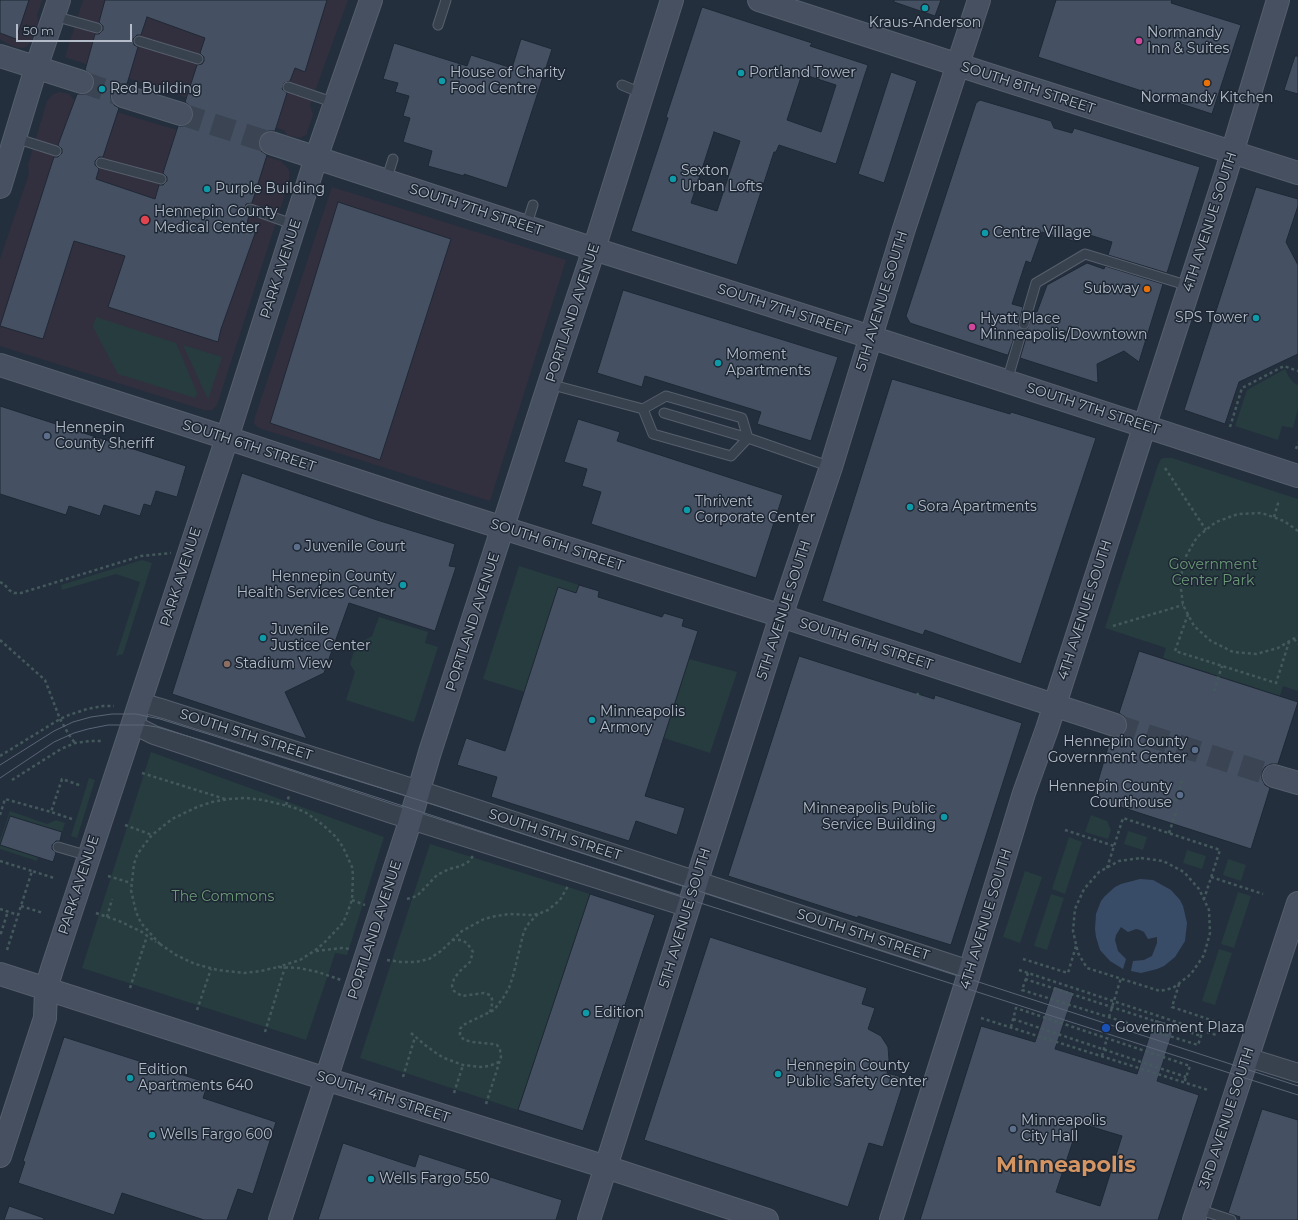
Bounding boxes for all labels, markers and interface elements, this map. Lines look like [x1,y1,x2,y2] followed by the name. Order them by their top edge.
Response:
[920,3,930,13] marker: Kraus-Anderson
[869,15,981,31] place label: Kraus-Anderson
[18,16,134,42] scale bar
[23,23,54,38] text: 50 m
[1147,25,1229,58] place label: Normandy Inn & Suites
[1134,36,1144,46] marker: Normandy Inn & Suites
[959,58,1097,118] street label: SOUTH 8TH STREET
[450,65,565,98] place label: House of Charity Food Centre
[749,65,856,81] place label: Portland Tower
[736,68,746,78] marker: Portland Tower
[437,76,447,86] marker: House of Charity Food Centre
[1202,78,1212,88] marker: Normandy Kitchen
[110,81,202,97] place label: Red Building
[97,84,107,94] marker: Red Building
[1140,90,1274,106] place label: Normandy Kitchen
[1179,150,1241,294] street label: 4TH AVENUE SOUTH
[681,163,763,196] place label: Sexton Urban Lofts
[668,174,678,184] marker: Sexton Urban Lofts
[215,181,325,197] place label: Purple Building
[407,181,545,239] street label: SOUTH 7TH STREET
[202,184,212,194] marker: Purple Building
[154,204,278,236] place label: Hennepin County Medical Center
[139,214,151,226] marker: Hennepin County Medical Center
[257,217,305,321] street label: PARK AVENUE
[993,225,1091,241] place label: Centre Village
[980,228,990,238] marker: Centre Village
[853,229,911,373] street label: 5TH AVENUE SOUTH
[543,241,603,385] street label: PORTLAND AVENUE
[715,281,853,339] street label: SOUTH 7TH STREET
[1084,281,1139,297] place label: Subway
[1142,284,1152,294] marker: Subway
[1175,310,1248,326] place label: SPS Tower
[980,311,1148,344] place label: Hyatt Place Minneapolis/Downtown
[1251,313,1261,323] marker: SPS Tower
[967,322,977,332] marker: Hyatt Place Minneapolis/Downtown
[726,347,811,380] place label: Moment Apartments
[713,358,723,368] marker: Moment Apartments
[1024,380,1162,438] street label: SOUTH 7TH STREET
[180,417,318,475] street label: SOUTH 6TH STREET
[55,420,154,452] place label: Hennepin County Sheriff
[42,431,52,441] marker: Hennepin County Sheriff
[695,494,815,526] place label: Thrivent Corporate Center
[918,499,1037,515] place label: Sora Apartments
[905,502,915,512] marker: Sora Apartments
[682,505,692,515] marker: Thrivent Corporate Center
[488,516,626,574] street label: SOUTH 6TH STREET
[157,525,205,629] street label: PARK AVENUE
[754,538,814,682] street label: 5TH AVENUE SOUTH
[1054,538,1116,682] street label: 4TH AVENUE SOUTH
[305,539,406,555] place label: Juvenile Court
[292,542,302,552] marker: Juvenile Court
[443,550,503,694] street label: PORTLAND AVENUE
[1169,557,1257,590] park label: Government Center Park
[237,569,395,602] place label: Hennepin County Health Services Center
[398,580,408,590] marker: Hennepin County Health Services Center
[797,615,935,673] street label: SOUTH 6TH STREET
[271,622,371,654] place label: Juvenile Justice Center
[258,633,268,643] marker: Juvenile Justice Center
[235,656,332,672] place label: Stadium View
[222,659,232,669] marker: Stadium View
[600,704,685,736] place label: Minneapolis Armory
[177,706,315,764] street label: SOUTH 5TH STREET
[587,715,597,725] marker: Minneapolis Armory
[1048,734,1187,766] place label: Hennepin County Government Center
[1190,745,1200,755] marker: Hennepin County Government Center
[1048,779,1172,812] place label: Hennepin County Courthouse
[1175,790,1185,800] marker: Hennepin County Courthouse
[803,801,936,834] place label: Minneapolis Public Service Building
[486,806,624,864] street label: SOUTH 5TH STREET
[939,812,949,822] marker: Minneapolis Public Service Building
[55,833,103,937] street label: PARK AVENUE
[656,846,714,990] street label: 5TH AVENUE SOUTH
[957,847,1015,991] street label: 4TH AVENUE SOUTH
[345,858,405,1002] street label: PORTLAND AVENUE
[172,889,274,905] park label: The Commons
[794,906,932,964] street label: SOUTH 5TH STREET
[594,1005,644,1021] place label: Edition
[581,1008,591,1018] marker: Edition
[1115,1020,1245,1036] place label: Government Plaza
[1100,1022,1112,1034] marker: Government Plaza
[1196,1045,1258,1191] street label: 3RD AVENUE SOUTH
[786,1058,927,1090] place label: Hennepin County Public Safety Center
[138,1062,253,1094] place label: Edition Apartments 640
[314,1067,452,1127] street label: SOUTH 4TH STREET
[773,1069,783,1079] marker: Hennepin County Public Safety Center
[125,1073,135,1083] marker: Edition Apartments 640
[1021,1113,1106,1146] place label: Minneapolis City Hall
[1008,1124,1018,1134] marker: Minneapolis City Hall
[160,1127,273,1143] place label: Wells Fargo 600
[147,1130,157,1140] marker: Wells Fargo 600
[996,1153,1136,1179] district label: Minneapolis
[379,1171,490,1187] place label: Wells Fargo 550
[366,1174,376,1184] marker: Wells Fargo 550

